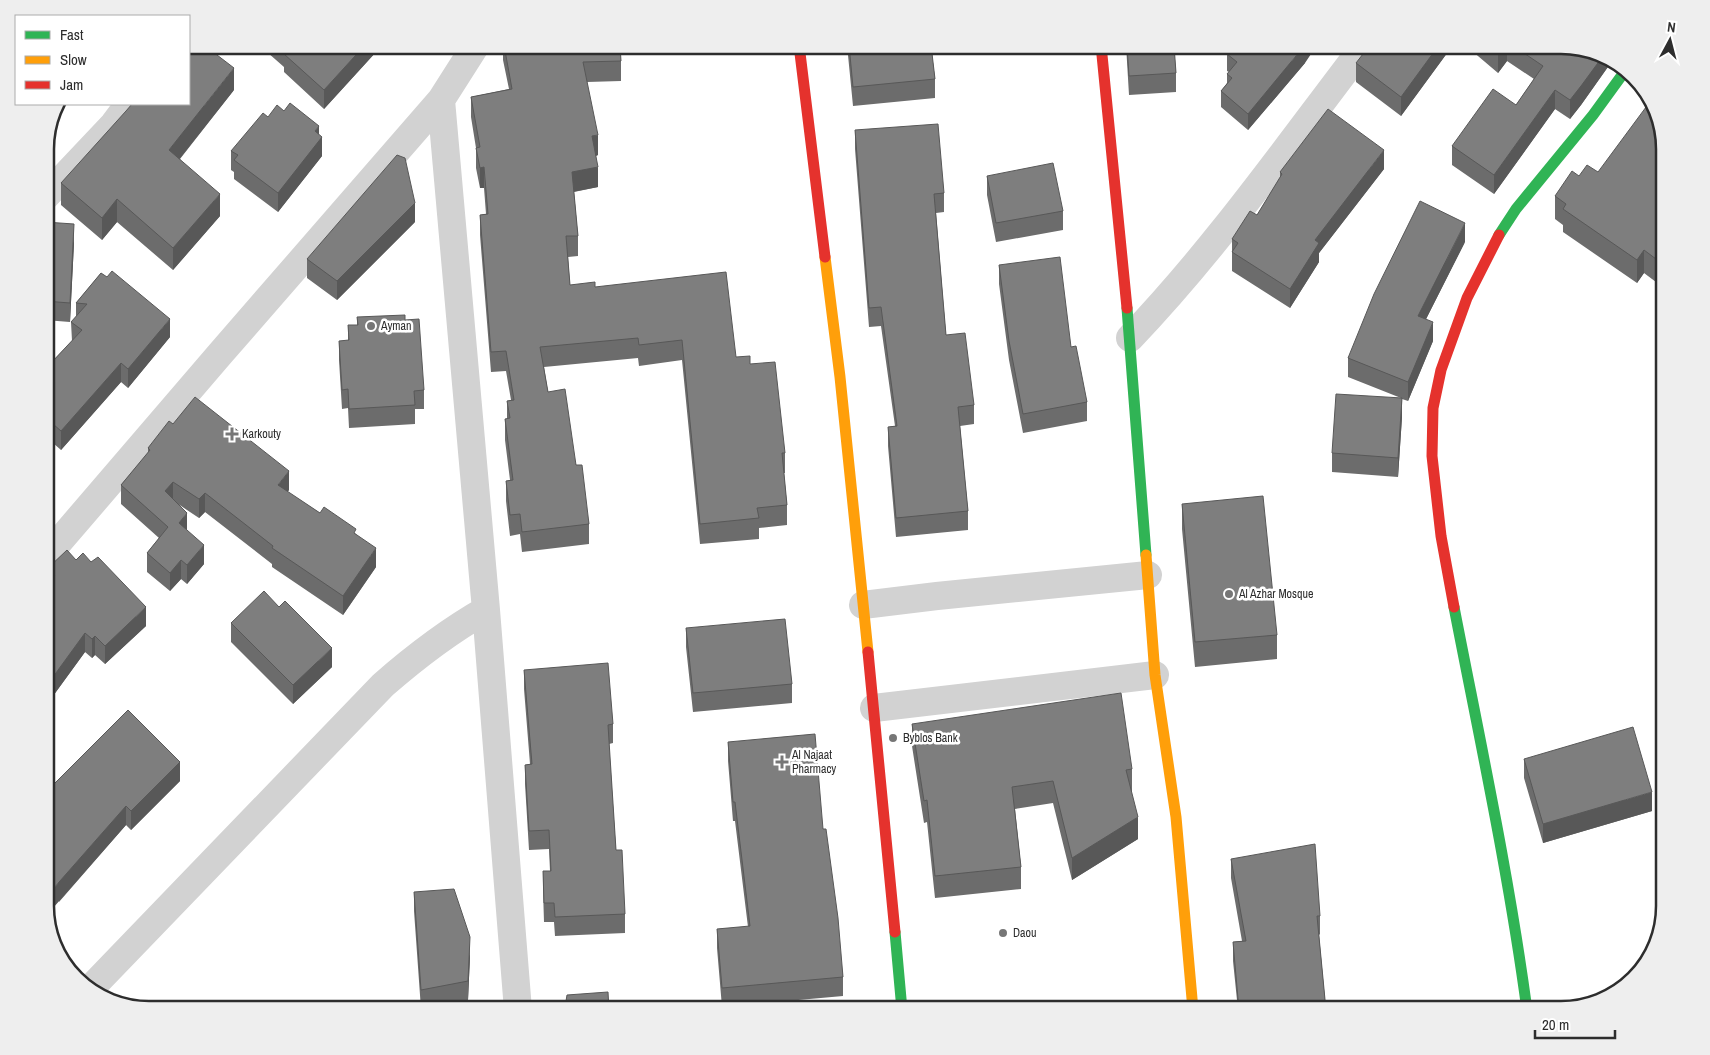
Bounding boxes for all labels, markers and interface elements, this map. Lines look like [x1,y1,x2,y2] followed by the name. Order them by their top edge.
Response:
[15,15,190,105] legend
[1645,15,1695,65] north arrow
[1666,18,1677,37] text: N
[60,24,84,45] text: Fast
[60,49,87,70] text: Slow
[60,74,83,95] text: Jam
[380,318,411,334] place label: Ayman
[365,320,377,332] marker: Ayman
[242,426,281,442] place label: Karkouty
[226,428,238,440] marker: Karkouty
[1238,586,1313,602] place label: Al Azhar Mosque
[1223,588,1235,600] marker: Al Azhar Mosque
[903,730,958,746] place label: Byblos Bank
[887,732,899,744] marker: Byblos Bank
[791,747,836,777] place label: Al Najaat Pharmacy
[776,756,788,768] marker: Al Najaat Pharmacy
[1013,925,1037,941] place label: Daou
[997,927,1009,939] marker: Daou
[1535,1008,1615,1040] scale bar
[1542,1014,1569,1035] text: 20 m

